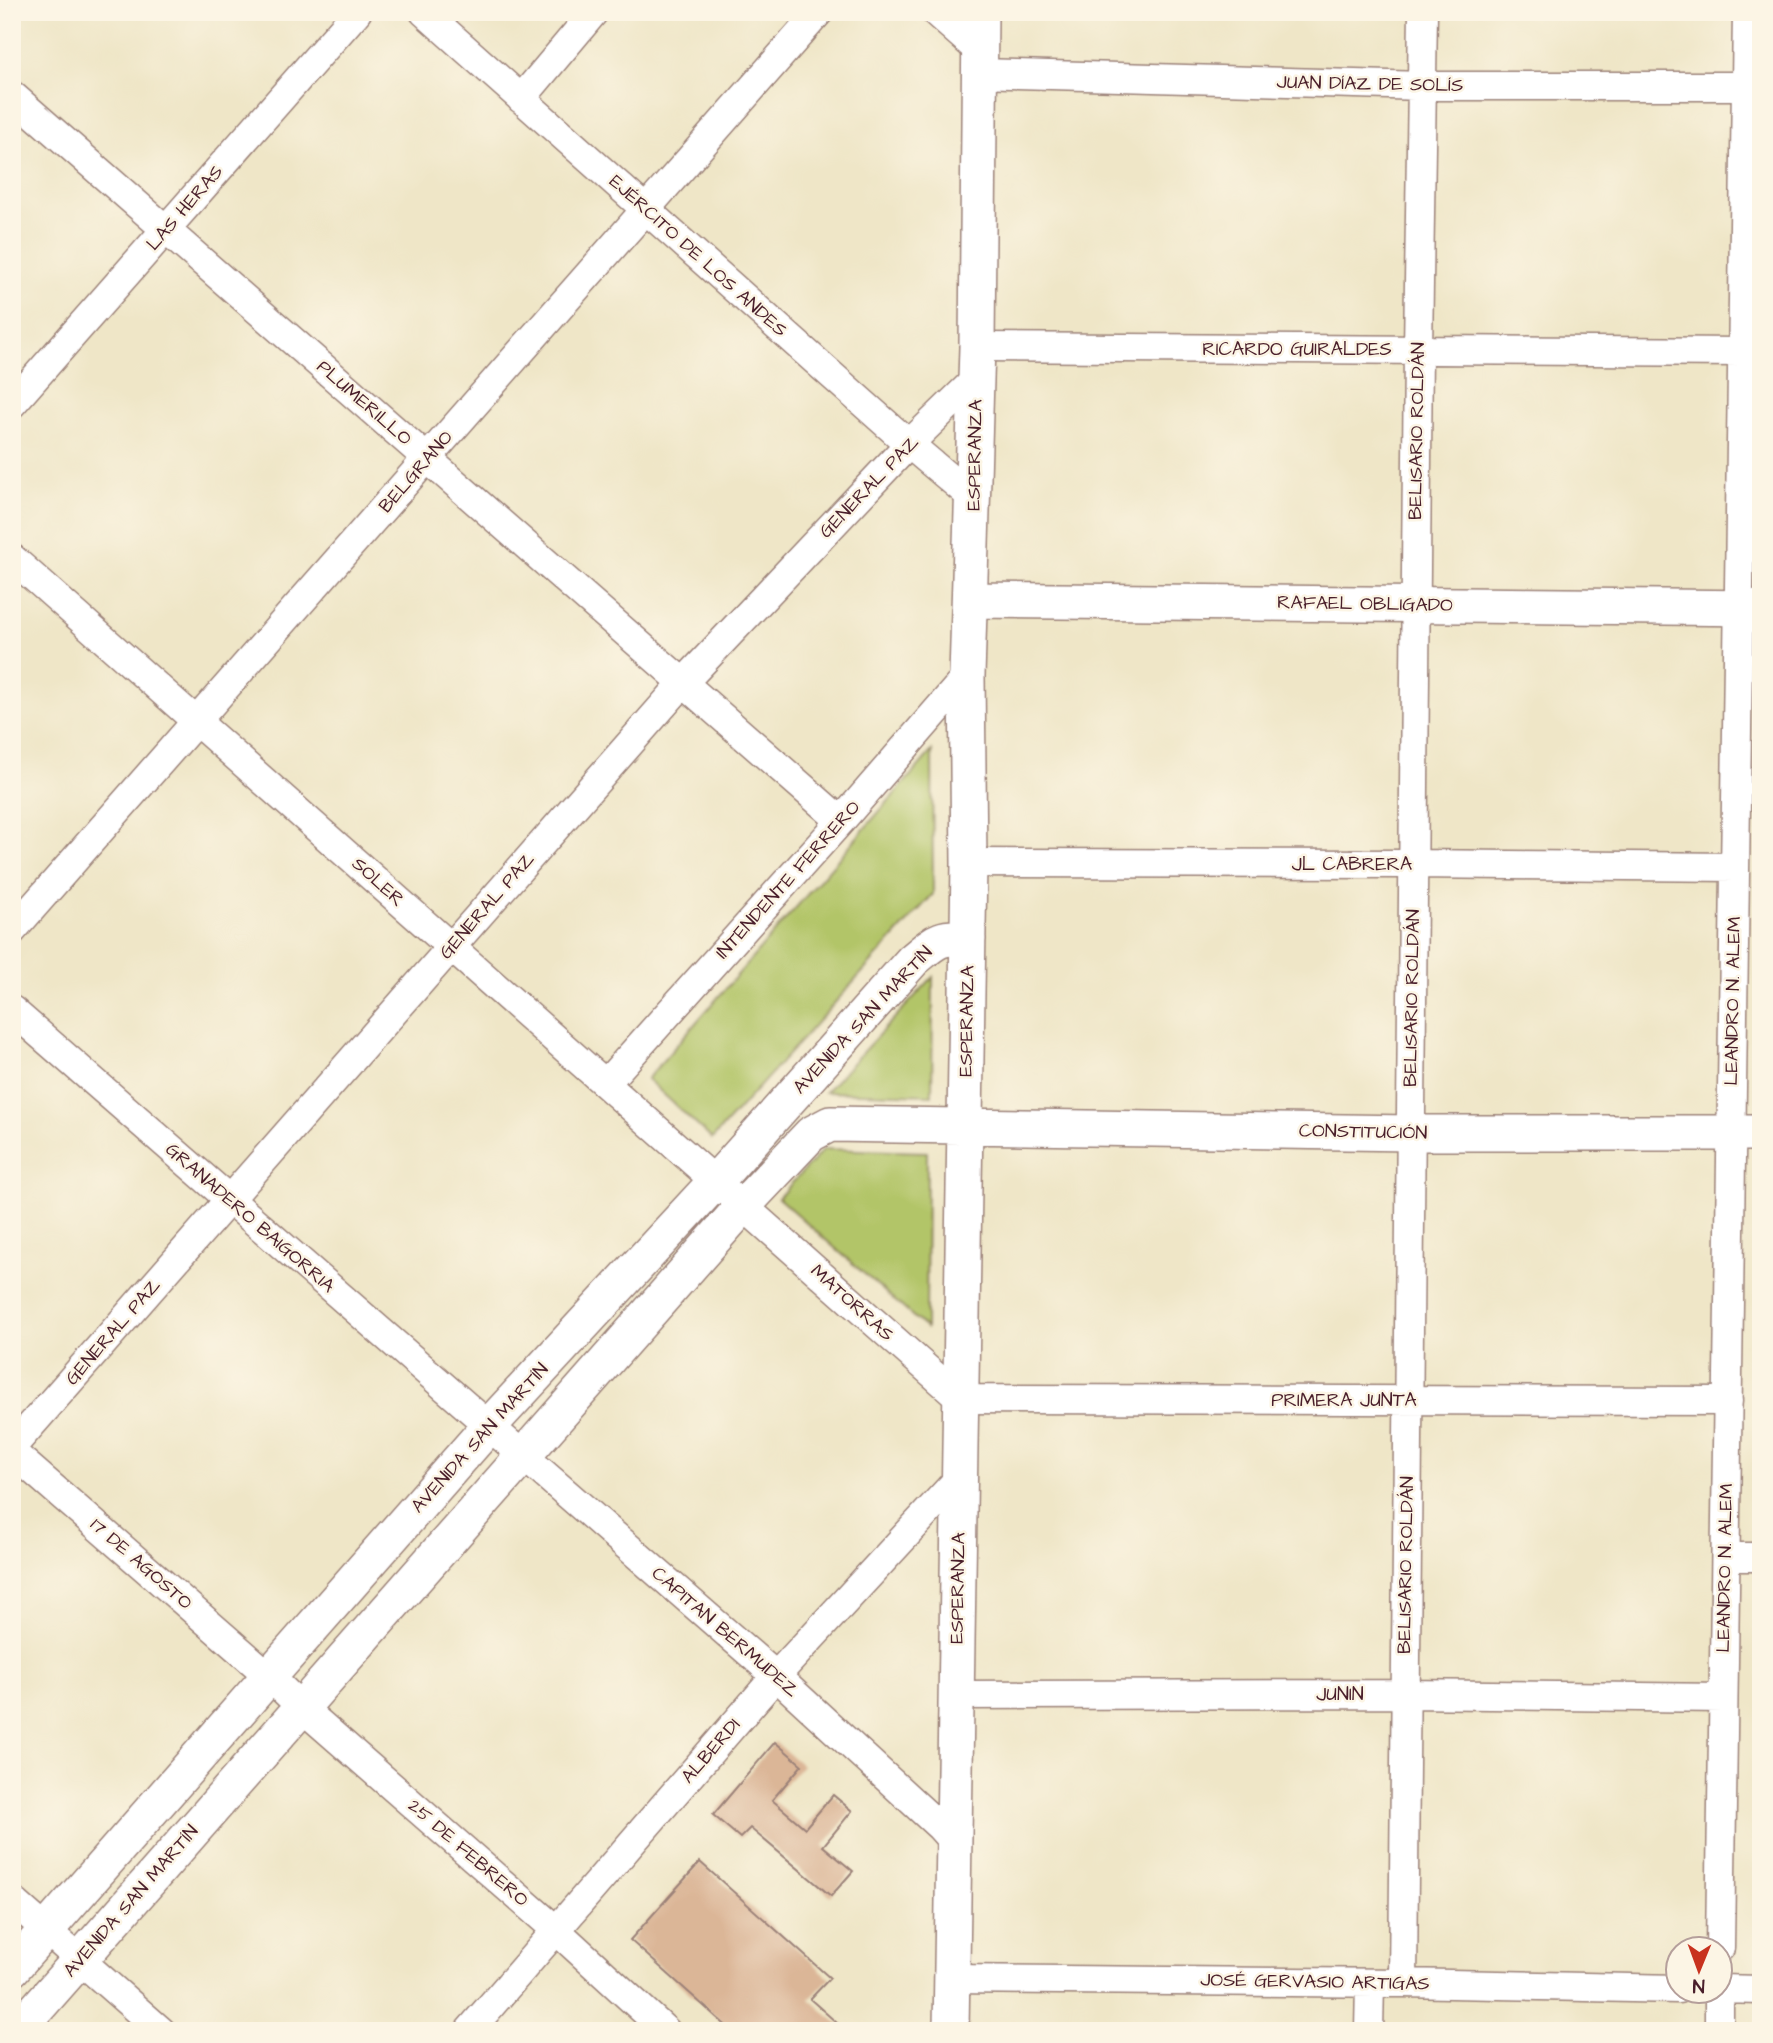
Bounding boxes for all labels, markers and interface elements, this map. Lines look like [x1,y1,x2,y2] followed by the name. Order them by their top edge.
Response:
[1276,69,1464,99] street label: JUAN DÍAZ DE SOLÍS
[140,159,230,257] street label: LAS HERAS
[603,169,793,343] street label: EJÉRCITO DE LOS ANDES
[1202,336,1392,363] street label: RICARDO GUIRALDES
[1402,342,1432,520] street label: BELISARIO ROLDÁN
[310,354,418,452] street label: PLUMERILLO
[961,399,989,511] street label: ESPERANZA
[373,425,460,519] street label: BELGRANO
[813,430,925,544] street label: GENERAL PAZ
[1277,589,1453,619] street label: RAFAEL OBLIGADO
[709,795,867,965] street label: INTENDENTE FERRERO
[433,847,541,965] street label: GENERAL PAZ
[346,851,410,913] street label: SOLER
[1292,851,1412,878] street label: JL CABRERA
[1397,909,1427,1087] street label: BELISARIO ROLDÁN
[1718,916,1748,1086] street label: LEANDRO N. ALEM
[787,940,939,1100] street label: AVENIDA SAN MARTÍN
[953,965,981,1077] street label: ESPERANZA
[1299,1117,1428,1147] street label: CONSTITUCIÓN
[159,1137,341,1299] street label: GRANADERO BAIGORRIA
[804,1258,900,1348] street label: MATORRAS
[59,1273,167,1391] street label: GENERAL PAZ
[405,1357,555,1519] street label: AVENIDA SAN MARTÍN
[1271,1387,1417,1414] street label: PRIMERA JUNTA
[1391,1476,1421,1654] street label: BELISARIO ROLDÁN
[1710,1483,1740,1653] street label: LEANDRO N. ALEM
[84,1512,198,1616] street label: 17 DE AGOSTO
[944,1532,972,1644] street label: ESPERANZA
[645,1560,805,1704] street label: CAPITAN BERMUDEZ
[1316,1681,1364,1708] street label: JUNIN
[675,1712,747,1790] street label: ALBERDI
[402,1793,534,1913] street label: 25 DE FEBRERO
[57,1819,205,1983] street label: AVENIDA SAN MARTÍN
[1664,1934,1734,2004] north arrow
[1200,1967,1430,1997] street label: JOSÉ GERVASIO ARTIGAS
[1692,1972,1705,1999] text: N

